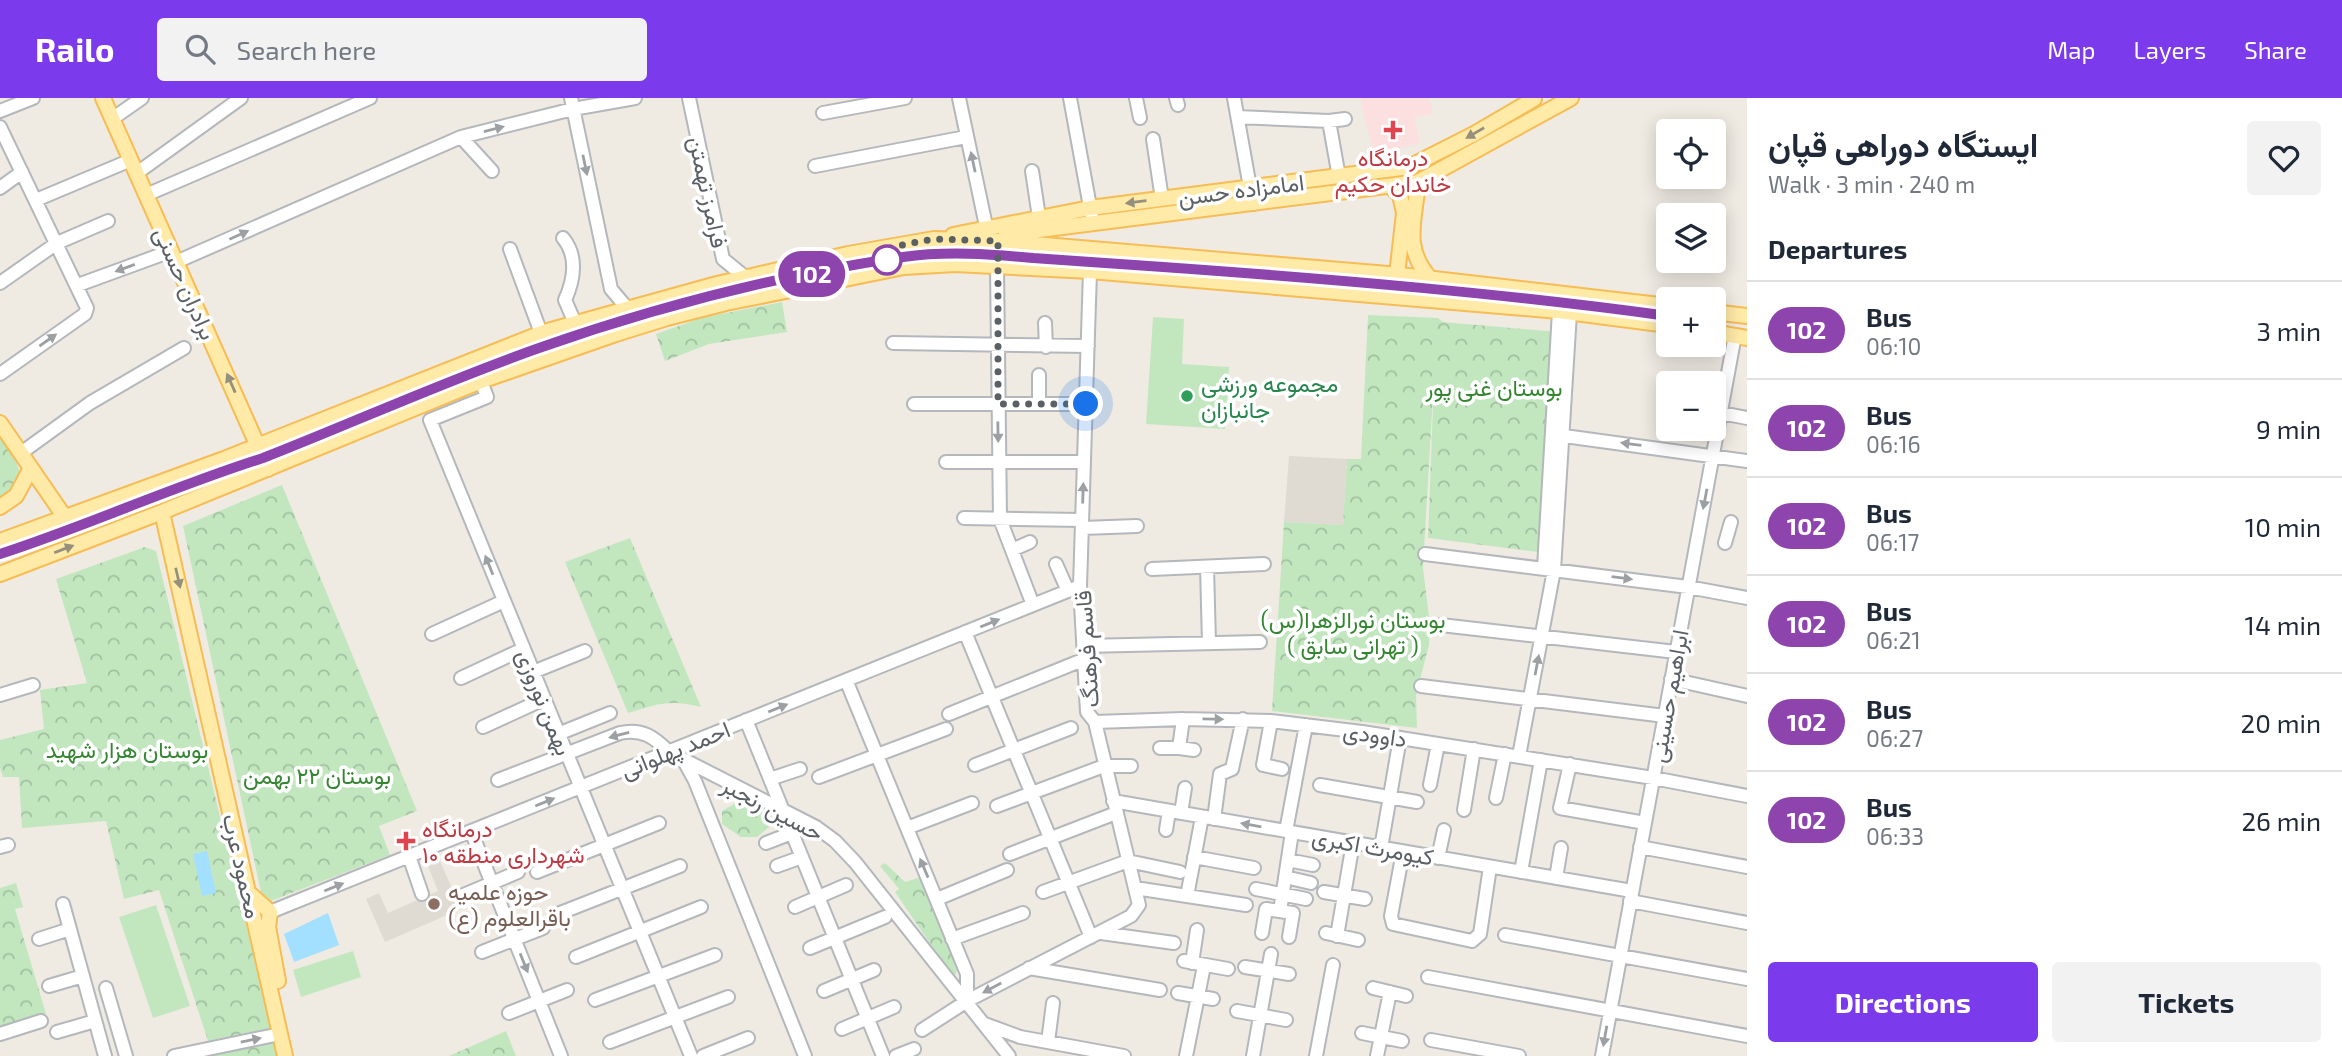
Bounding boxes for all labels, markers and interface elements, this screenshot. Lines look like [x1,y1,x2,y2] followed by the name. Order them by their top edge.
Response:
[157,18,647,81] search box
[35,29,115,69] text: Railo
[181,30,219,68] icon: search
[237,34,376,65] text: Search here
[2047,35,2095,64] text: Map
[2133,35,2206,64] text: Layers
[2244,35,2307,64] text: Share
[1656,119,1726,441] map controls
[1656,119,1726,189] button: locate
[1383,120,1403,140] marker: درمانگاه خاندان حکیم
[2247,121,2321,195] button: heart
[483,123,505,134] one-way arrow
[1768,124,2038,164] text: ایستگاه دوراهی قپان
[1465,127,1485,139] one-way arrow
[682,134,734,251] street label: فرامرز تهمتن
[1335,143,1451,199] place label: درمانگاه خاندان حکیم
[967,151,978,173] one-way arrow
[579,154,590,176] one-way arrow
[1176,167,1306,213] street label: امامزاده حسن
[1768,170,1975,198] text: Walk · 3 min · 240 m
[1124,196,1146,207] one-way arrow
[1656,203,1726,273] button: layers
[147,222,223,344] street label: برادران حسنی
[229,229,249,241] one-way arrow
[1768,233,1907,264] text: Departures
[872,245,902,275] unlabelled marker
[772,251,852,297] line badge: 102
[792,259,832,288] text: 102
[114,263,135,274] one-way arrow
[1656,287,1726,357] button: +
[1866,301,1912,332] text: Bus
[1787,315,1826,344] text: 102
[2256,315,2321,346] text: 3 min
[1866,332,1921,360] text: 06:10
[39,334,57,348] one-way arrow
[1201,369,1338,425] place label: مجموعه ورزشی جانبازان
[1656,371,1726,441] button: −
[225,373,237,393] one-way arrow
[1425,373,1562,404] park label: بوستان غنی پور
[1068,386,1103,421] your location
[1179,388,1195,404] marker: مجموعه ورزشی جانبازان
[1866,399,1912,430] text: Bus
[1787,413,1826,442] text: 102
[2256,413,2321,444] text: 9 min
[992,421,1004,443] one-way arrow
[1866,430,1921,458] text: 06:16
[1620,438,1642,449] one-way arrow
[1078,482,1089,504] one-way arrow
[1699,488,1710,510] one-way arrow
[1866,497,1912,528] text: Bus
[1787,511,1826,540] text: 102
[2245,511,2321,542] text: 10 min
[1866,528,1919,556] text: 06:17
[53,544,74,555] one-way arrow
[484,555,495,576] one-way arrow
[172,568,183,590] one-way arrow
[1611,573,1633,584] one-way arrow
[1068,589,1106,709] street label: قاسم فرهنگ
[1866,595,1912,626] text: Bus
[1260,605,1446,661] park label: بوستان نورالزهرا(س) ( تهرانی سابق )
[1787,609,1826,638] text: 102
[2245,609,2321,640] text: 14 min
[979,617,1000,628] one-way arrow
[1866,626,1921,654] text: 06:21
[1643,627,1695,765] street label: ابراهیم حسینی
[509,645,579,760] street label: بهمن نوروزی
[1531,654,1542,676] one-way arrow
[1866,693,1912,724] text: Bus
[768,702,789,713] one-way arrow
[1787,707,1826,736] text: 102
[2241,707,2321,738] text: 20 min
[1202,713,1224,725] one-way arrow
[616,714,735,786] street label: احمد پهلوانی
[1341,716,1409,753] street label: داوودی
[1866,724,1923,752] text: 06:27
[609,730,630,740] one-way arrow
[46,735,208,765] park label: بوستان هزار شهید
[243,761,391,791] park label: بوستان ۲۲ بهمن
[716,769,829,848] street label: حسین رنجبر
[1866,791,1912,822] text: Bus
[534,796,555,807] one-way arrow
[1787,805,1826,834] text: 102
[2241,805,2321,836] text: 26 min
[215,811,269,922] street label: محمود عرب
[422,814,585,870] place label: درمانگاه شهرداری منطقه ۱۰
[1240,819,1262,830] one-way arrow
[1310,822,1436,872] street label: کیومرث اکبری
[1866,822,1924,850] text: 06:33
[396,831,416,851] marker: درمانگاه شهرداری منطقه ۱۰
[918,858,930,878] one-way arrow
[448,877,571,934] place label: حوزه علمیه باقرالعلوم (ع)
[323,881,344,892] one-way arrow
[426,896,442,912] marker: حوزه علمیه باقرالعلوم (ع)
[518,952,529,973] one-way arrow
[1768,962,2038,1042] button: Directions
[2052,962,2321,1042] button: Tickets
[982,982,1002,994] one-way arrow
[1600,1025,1611,1047] one-way arrow
[240,1035,262,1046] one-way arrow

